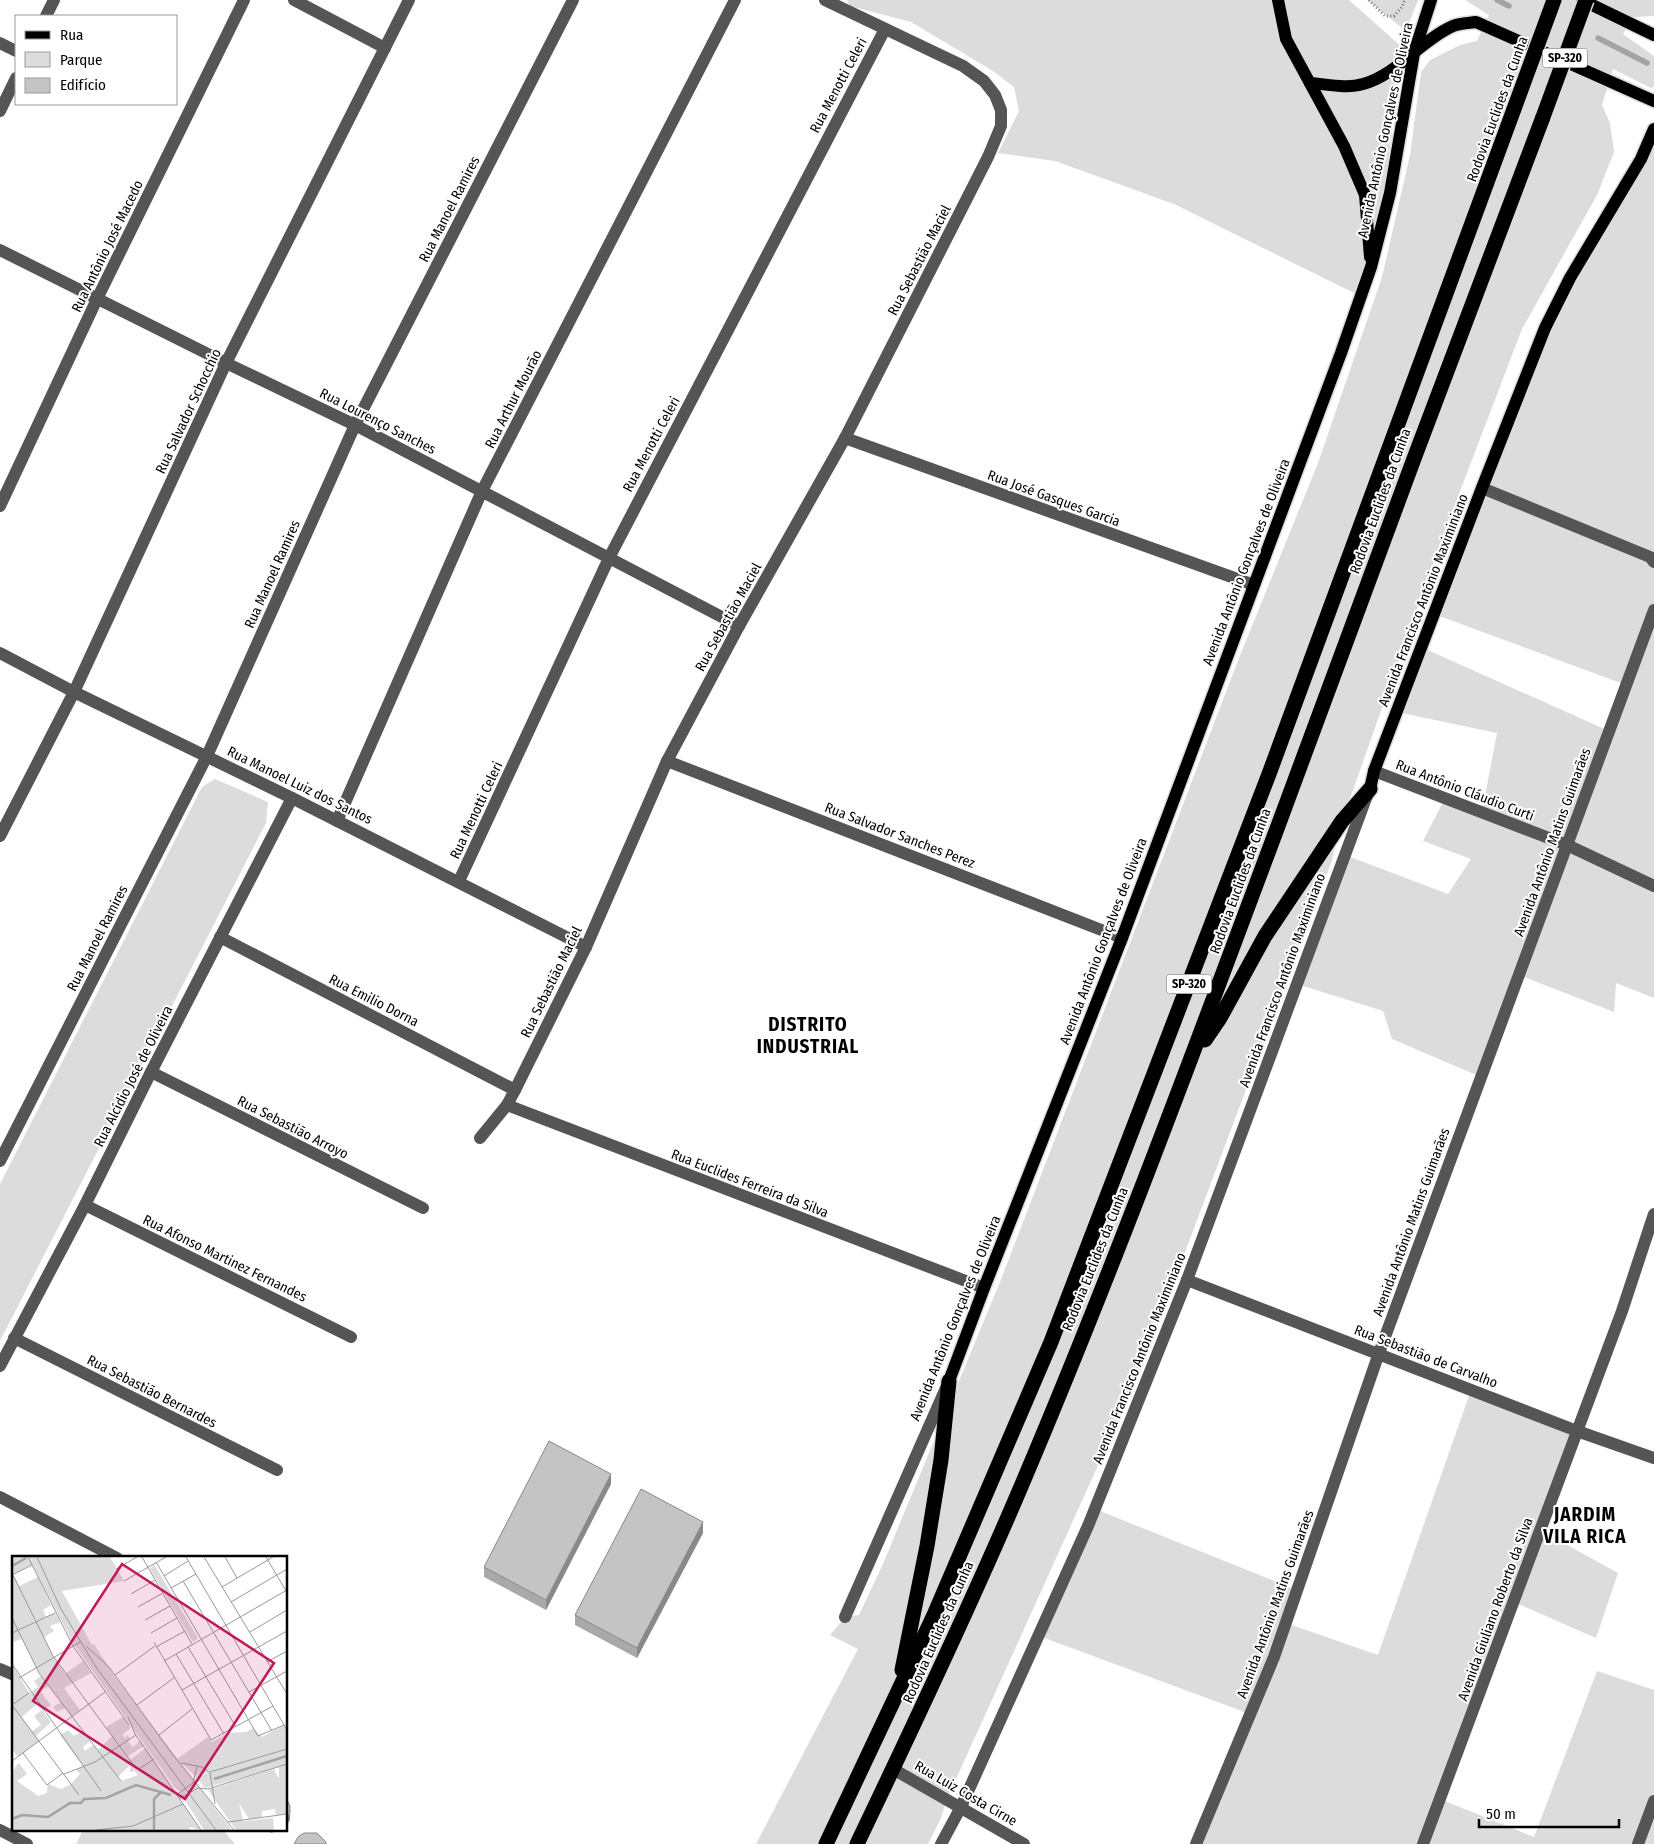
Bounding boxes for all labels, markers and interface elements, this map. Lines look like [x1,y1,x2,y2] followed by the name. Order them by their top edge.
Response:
[15,15,178,105] legend
[1354,21,1417,239] street label: Avenida Antônio Gonçalves de Oliveira
[60,26,83,44] text: Rua
[1463,34,1532,184] street label: Rodovia Euclides da Cunha
[806,35,871,136] street label: Rua Menotti Celeri
[1542,48,1588,68] road number: SP-320
[60,51,103,69] text: Parque
[60,76,106,94] text: Edifício
[415,153,483,265] street label: Rua Manoel Ramires
[68,177,147,315] street label: Rua Antônio José Macedo
[884,202,955,318] street label: Rua Sebastião Maciel
[152,346,225,476] street label: Rua Salvador Schocchio
[481,347,546,451] street label: Rua Arthur Mourão
[317,385,439,458] street label: Rua Lourenço Sanches
[619,394,684,495] street label: Rua Menotti Celeri
[1346,426,1415,576] street label: Rodovia Euclides da Cunha
[1199,456,1294,668] street label: Avenida Antônio Gonçalves de Oliveira
[985,467,1123,530] street label: Rua José Gasques Garcia
[1375,491,1472,709] street label: Avenida Francisco Antônio Maximiniano
[241,517,304,631] street label: Rua Manoel Ramires
[692,560,765,675] street label: Rua Sebastião Maciel
[224,743,375,828] street label: Rua Manoel Luiz dos Santos
[1510,746,1595,939] street label: Avenida Antônio Matins Guimarães
[1393,756,1536,825] street label: Rua Antônio Cláudio Curti
[446,759,506,862] street label: Rua Menotti Celeri
[822,799,978,872] street label: Rua Salvador Sanches Perez
[1206,806,1275,956] street label: Rodovia Euclides da Cunha
[1056,835,1151,1047] street label: Avenida Antônio Gonçalves de Oliveira
[1236,871,1329,1090] street label: Avenida Francisco Antônio Maximiniano
[63,882,131,994] street label: Rua Manoel Ramires
[517,924,586,1041] street label: Rua Sebastião Maciel
[326,971,422,1030] street label: Rua Emilio Dorna
[1166,974,1212,994] road number: SP-320
[90,1003,177,1150] street label: Rua Alcídio José de Oliveira
[757,1013,859,1058] district label: DISTRITO INDUSTRIAL
[234,1092,351,1163] street label: Rua Sebastião Arroyo
[1369,1126,1454,1319] street label: Avenida Antônio Matins Guimarães
[669,1146,831,1221] street label: Rua Euclides Ferreira da Silva
[1059,1185,1132,1334] street label: Rodovia Euclides da Cunha
[140,1211,310,1306] street label: Rua Afonso Martinez Fernandes
[906,1213,1005,1423] street label: Avenida Antônio Gonçalves de Oliveira
[1089,1250,1190,1466] street label: Avenida Francisco Antônio Maximiniano
[1352,1321,1500,1392] street label: Rua Sebastião de Carvalho
[84,1351,219,1432] street label: Rua Sebastião Bernardes
[1542,1503,1627,1548] district label: JARDIM VILA RICA
[1233,1508,1318,1701] street label: Avenida Antônio Matins Guimarães
[1454,1515,1537,1703] street label: Avenida Giuliano Roberto da Silva
[12,1556,288,1832] inset map
[899,1558,978,1706] street label: Rodovia Euclides da Cunha
[912,1757,1020,1830] street label: Rua Luiz Costa Cirne
[1479,1796,1619,1828] scale bar
[1486,1805,1516,1823] text: 50 m

